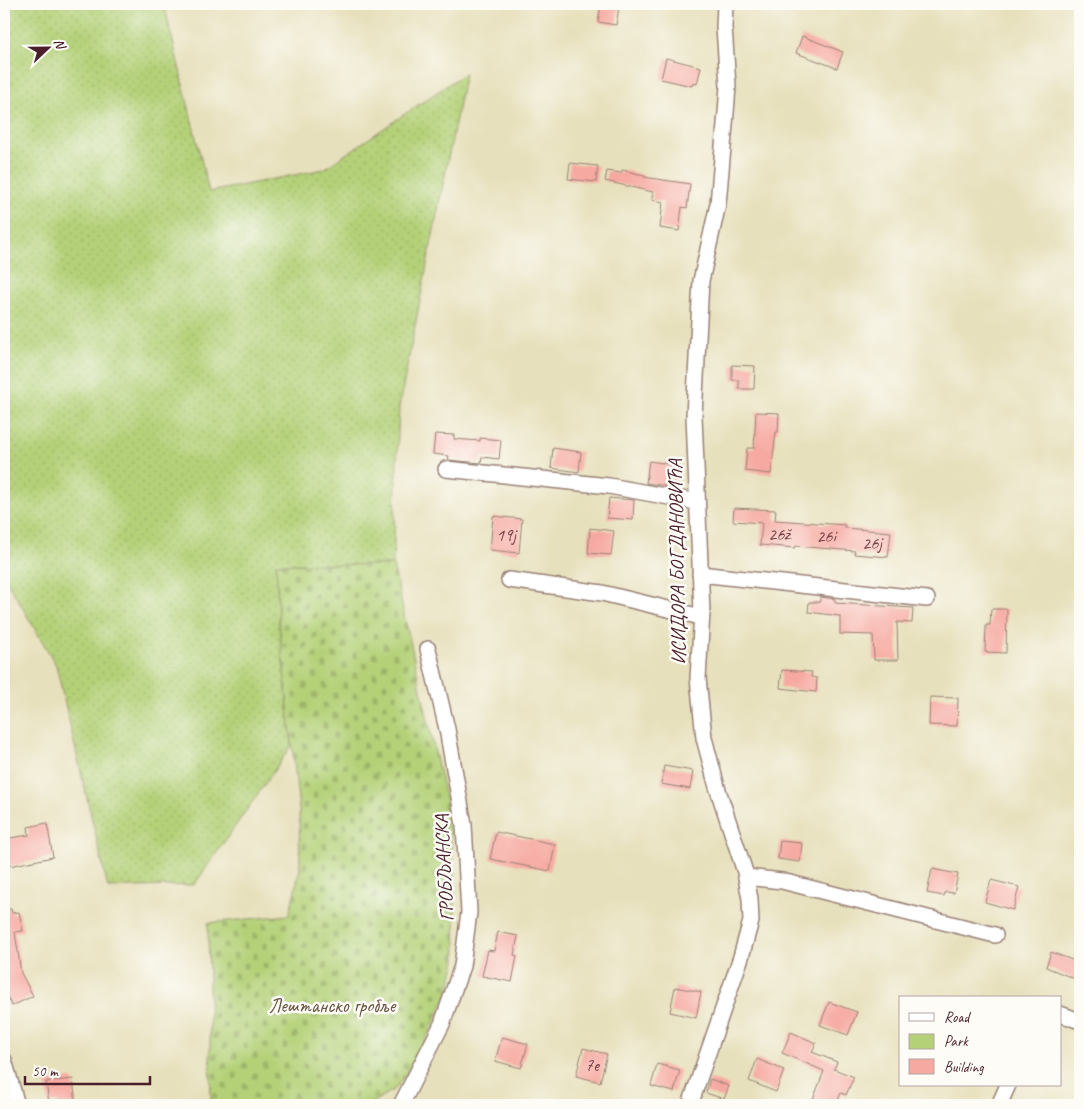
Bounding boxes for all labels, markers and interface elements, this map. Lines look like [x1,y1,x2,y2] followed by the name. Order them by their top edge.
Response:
[22,22,72,72] north arrow
[50,36,70,53] text: N
[663,458,691,665] street label: ИСИДОРА БОГДАНОВИЋА
[768,523,792,545] house number: 26ž
[496,524,518,546] house number: 19j
[816,525,838,547] house number: 26i
[862,532,884,554] house number: 26j
[429,813,459,922] street label: ГРОБЉАНСКА
[269,993,397,1018] park label: Лештанско гробље
[899,996,1062,1086] legend
[944,1008,971,1027] text: Road
[944,1032,969,1051] text: Park
[25,1054,150,1086] scale bar
[585,1054,600,1076] house number: 7e
[944,1058,984,1077] text: Building
[32,1062,59,1081] text: 50 m

